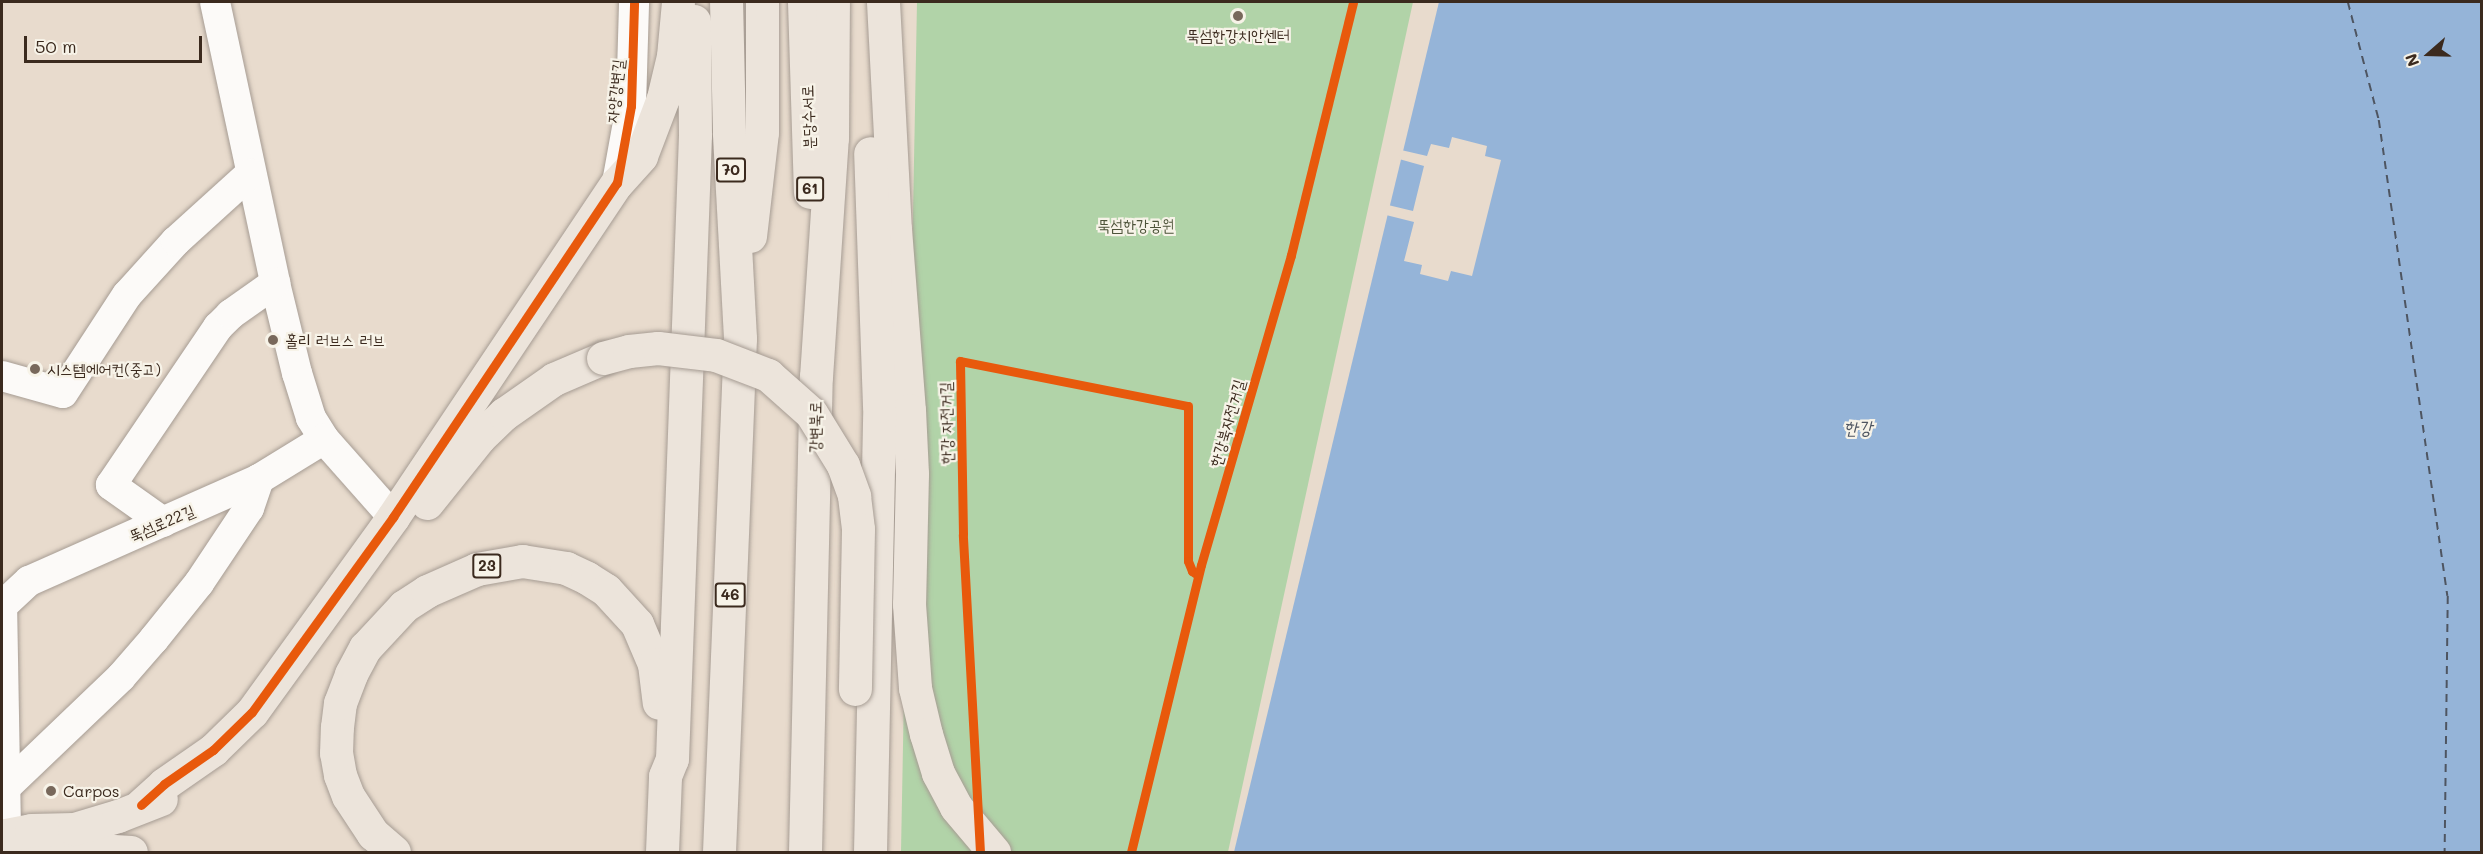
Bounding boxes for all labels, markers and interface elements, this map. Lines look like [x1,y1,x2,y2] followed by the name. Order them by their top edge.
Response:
[1231,9,1245,23] marker: 뚝섬한강치안센터
[27,24,206,62] scale bar
[2399,24,2459,84] north arrow
[1186,25,1290,45] place label: 뚝섬한강치안센터
[35,34,77,58] text: 50 m
[2400,51,2424,70] text: N
[602,58,628,124] street label: 자양강변길
[797,84,819,150] street label: 분당수서로
[716,158,746,182] road number: 70
[795,177,825,201] road number: 61
[1097,215,1175,235] park label: 뚝섬한강공원
[285,330,385,350] place label: 홀리 러브스 러브
[266,333,280,347] marker: 홀리 러브스 러브
[47,359,161,379] place label: 시스템에어컨(중고)
[28,362,42,376] marker: 시스템에어컨(중고)
[1205,377,1249,469] street label: 한강북자전거길
[936,382,956,464] street label: 한강 자전거길
[805,401,825,453] street label: 강변북로
[1844,416,1872,438] water label: 한강
[126,501,198,545] street label: 뚝섬로22길
[472,554,502,578] road number: 23
[714,583,746,607] road number: 46
[63,781,120,801] place label: Carpos
[44,784,58,798] marker: Carpos

